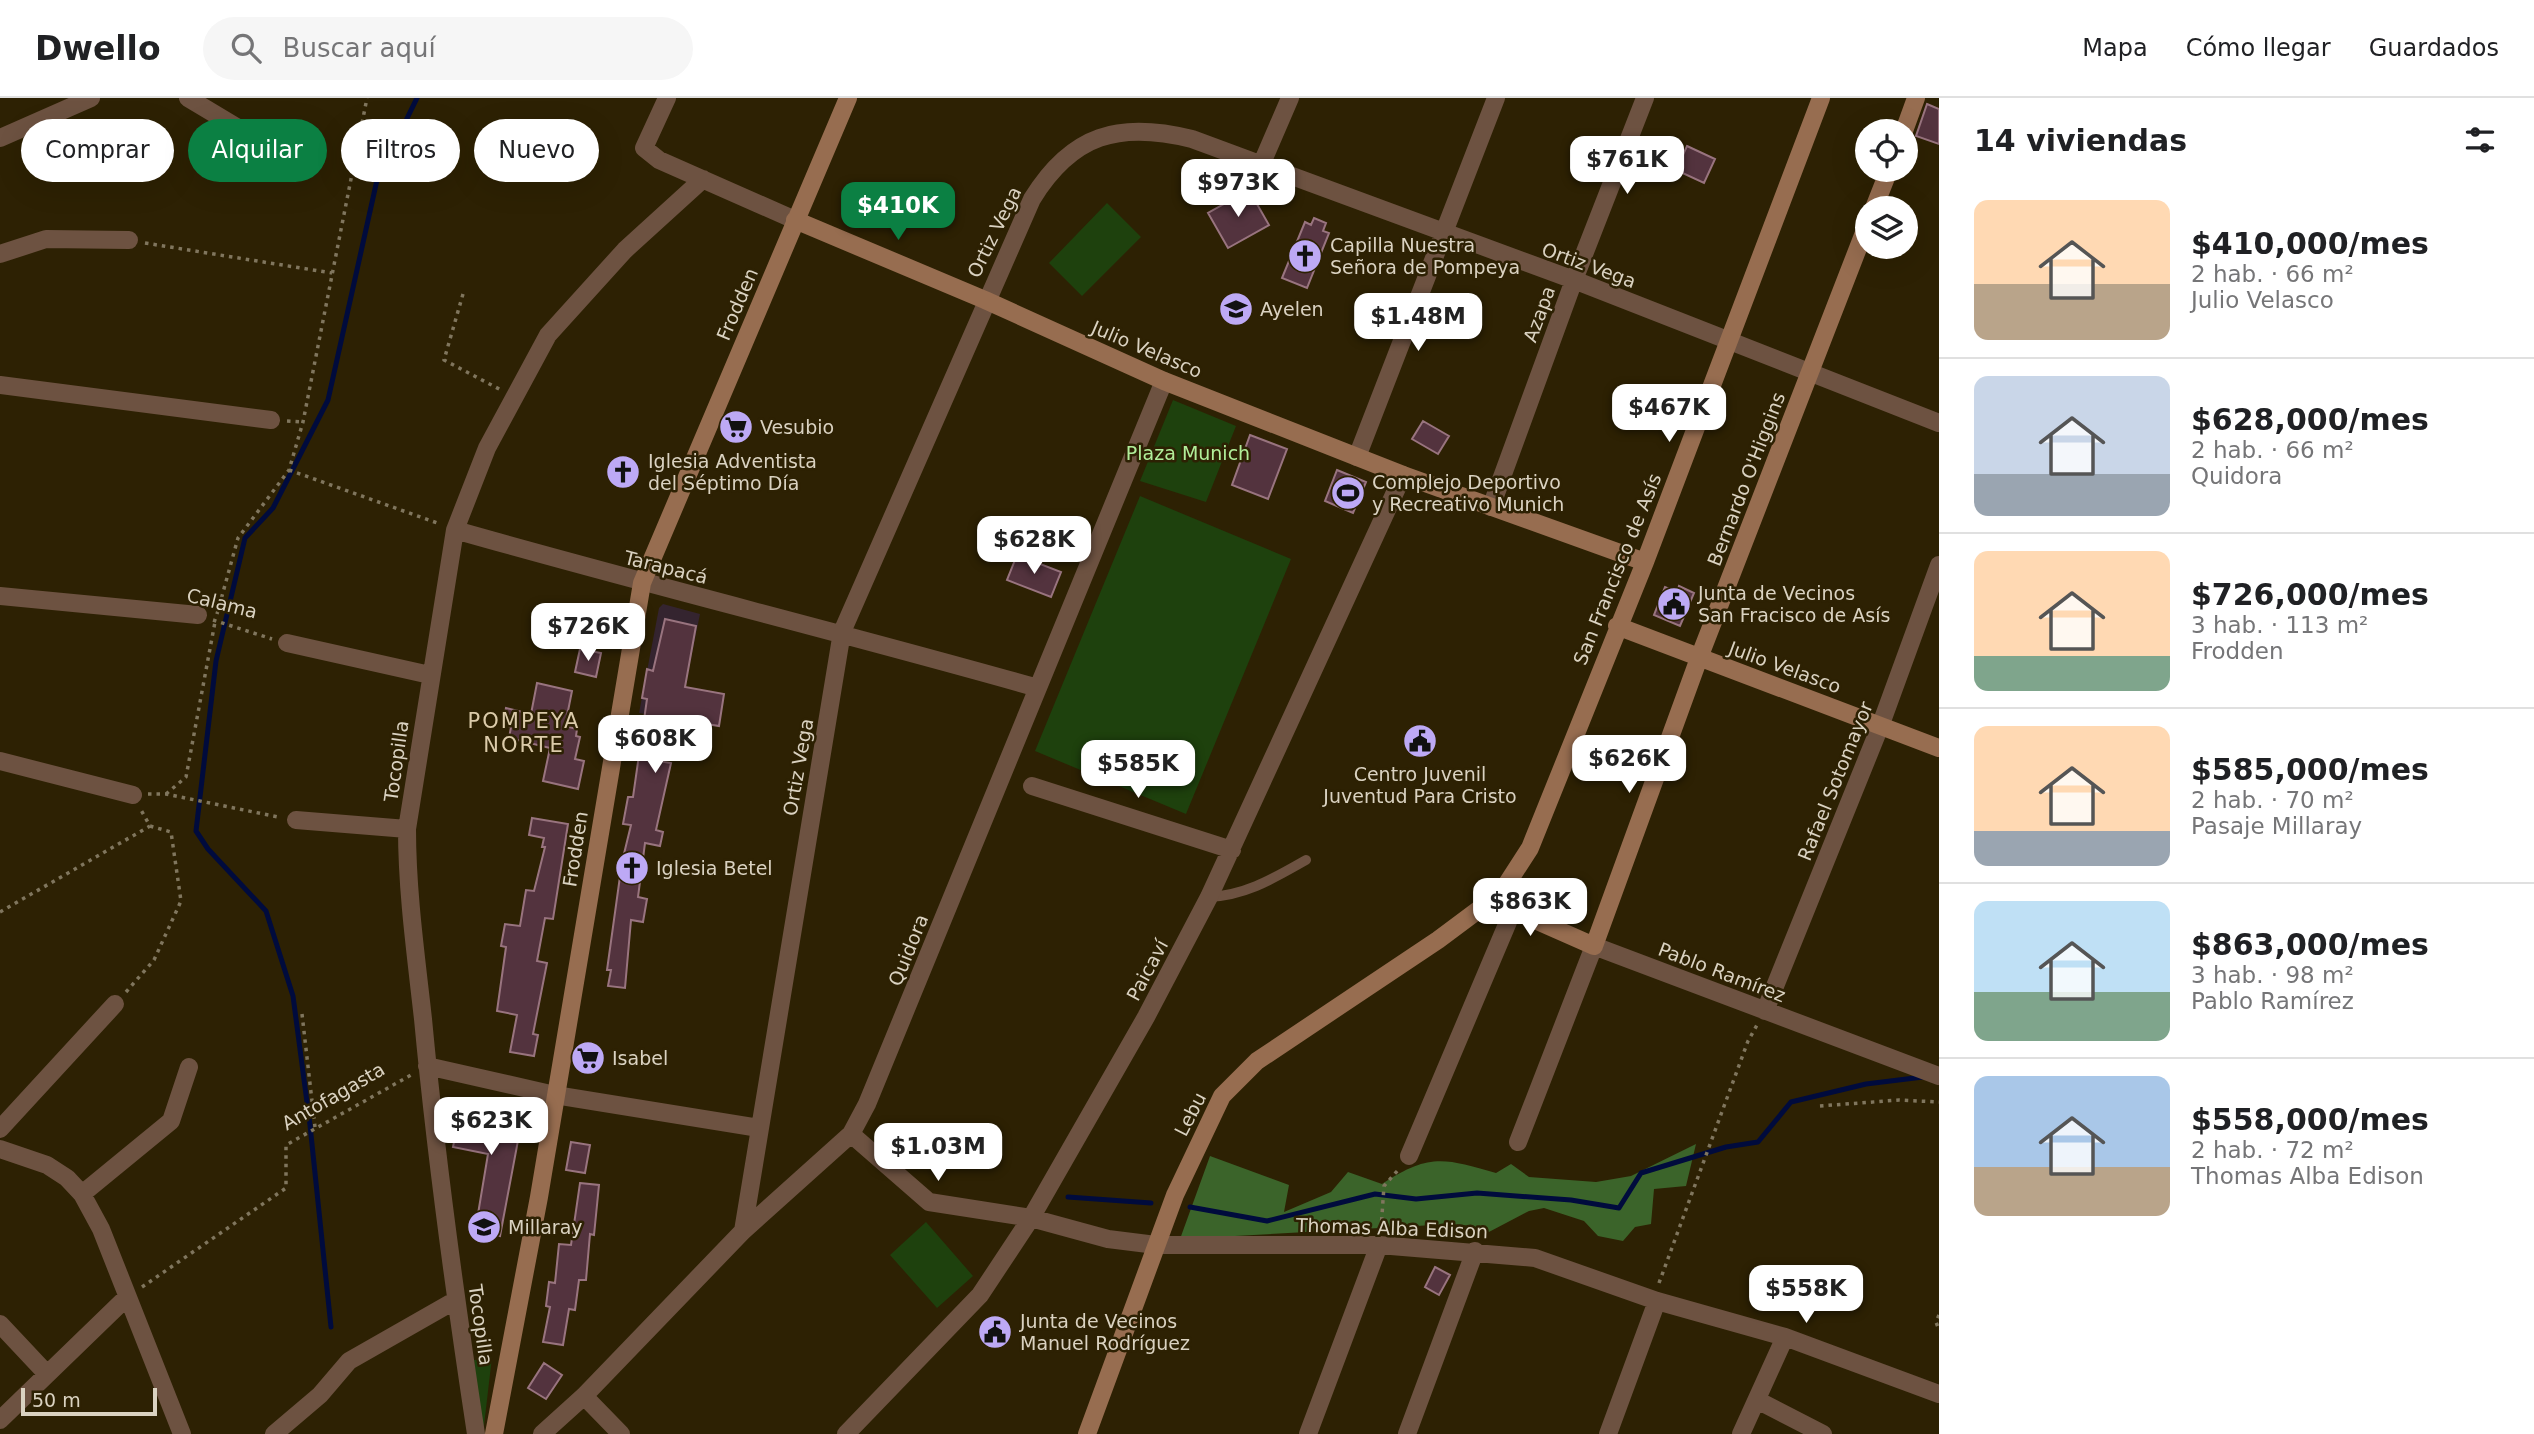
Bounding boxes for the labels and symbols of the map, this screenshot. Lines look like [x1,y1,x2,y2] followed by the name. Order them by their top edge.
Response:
[1578,136,1676,196] pin: $761K
[1189,159,1287,219] pin: $973K
[849,183,947,242] pin: $410K
[963,183,1025,281] street label: Ortiz Vega
[1330,234,1520,278] place label: Capilla Nuestra Señora de Pompeya
[1286,237,1324,275] church icon: Capilla Nuestra Señora de Pompeya
[1539,238,1639,292] street label: Ortiz Vega
[712,265,762,343] street label: Frodden
[1519,283,1559,345] street label: Azapa
[1217,290,1255,328] school or university icon: Ayelen
[1361,294,1475,353] pin: $1.48M
[1260,298,1324,320] place label: Ayelen
[1087,315,1206,382] street label: Julio Velasco
[1620,384,1718,444] pin: $467K
[1703,389,1789,569] street label: Bernardo O'Higgins
[717,408,755,446] supermarket icon: Vesubio
[760,416,834,438] place label: Vesubio
[1126,442,1250,464] park label: Plaza Munich
[648,450,817,494] place label: Iglesia Adventista del Séptimo Día
[604,453,642,491] church icon: Iglesia Adventista del Séptimo Día
[1569,470,1665,668] street label: San Francisco de Asís
[1372,471,1564,515] place label: Complejo Deportivo y Recreativo Munich
[1329,474,1367,512] sports icon: Complejo Deportivo y Recreativo Munich
[985,517,1083,576] pin: $628K
[621,546,710,588] street label: Tarapacá
[1697,582,1890,626] place label: Junta de Vecinos San Fracisco de Asís
[184,584,260,622] street label: Calama
[1655,585,1693,623] public building icon: Junta de Vecinos San Fracisco de Asís
[539,603,637,663] pin: $726K
[1725,636,1844,698] street label: Julio Velasco
[1793,698,1877,864] street label: Rafael Sotomayor
[468,709,580,757] district label: POMPEYA NORTE
[606,716,704,775] pin: $608K
[779,717,817,817] street label: Ortiz Vega
[379,719,413,804] street label: Tocopilla
[1401,722,1439,760] public building icon: Centro Juvenil Juventud Para Cristo
[1580,736,1678,795] pin: $626K
[1089,740,1187,800] pin: $585K
[1322,763,1517,807] place label: Centro Juvenil Juventud Para Cristo
[558,810,592,888] street label: Frodden
[613,849,651,887] church icon: Iglesia Betel
[656,857,773,879] place label: Iglesia Betel
[1481,878,1579,938] pin: $863K
[884,911,932,989] street label: Quidora
[1122,935,1173,1004] street label: Paicaví
[1655,938,1789,1006] street label: Pablo Ramírez
[569,1039,607,1077] supermarket icon: Isabel
[612,1047,668,1069] place label: Isabel
[278,1058,388,1134] street label: Antofagasta
[1170,1088,1210,1140] street label: Lebu
[442,1098,540,1157] pin: $623K
[881,1124,995,1183] pin: $1.03M
[465,1208,503,1246] school or university icon: Millaray
[1295,1214,1488,1242] street label: Thomas Alba Edison
[508,1216,583,1238] place label: Millaray
[1757,1266,1855,1325] pin: $558K
[464,1282,498,1367] street label: Tocopilla
[1019,1310,1190,1354] place label: Junta de Vecinos Manuel Rodríguez
[976,1313,1014,1351] public building icon: Junta de Vecinos Manuel Rodríguez
[21,1385,158,1417] scale bar

